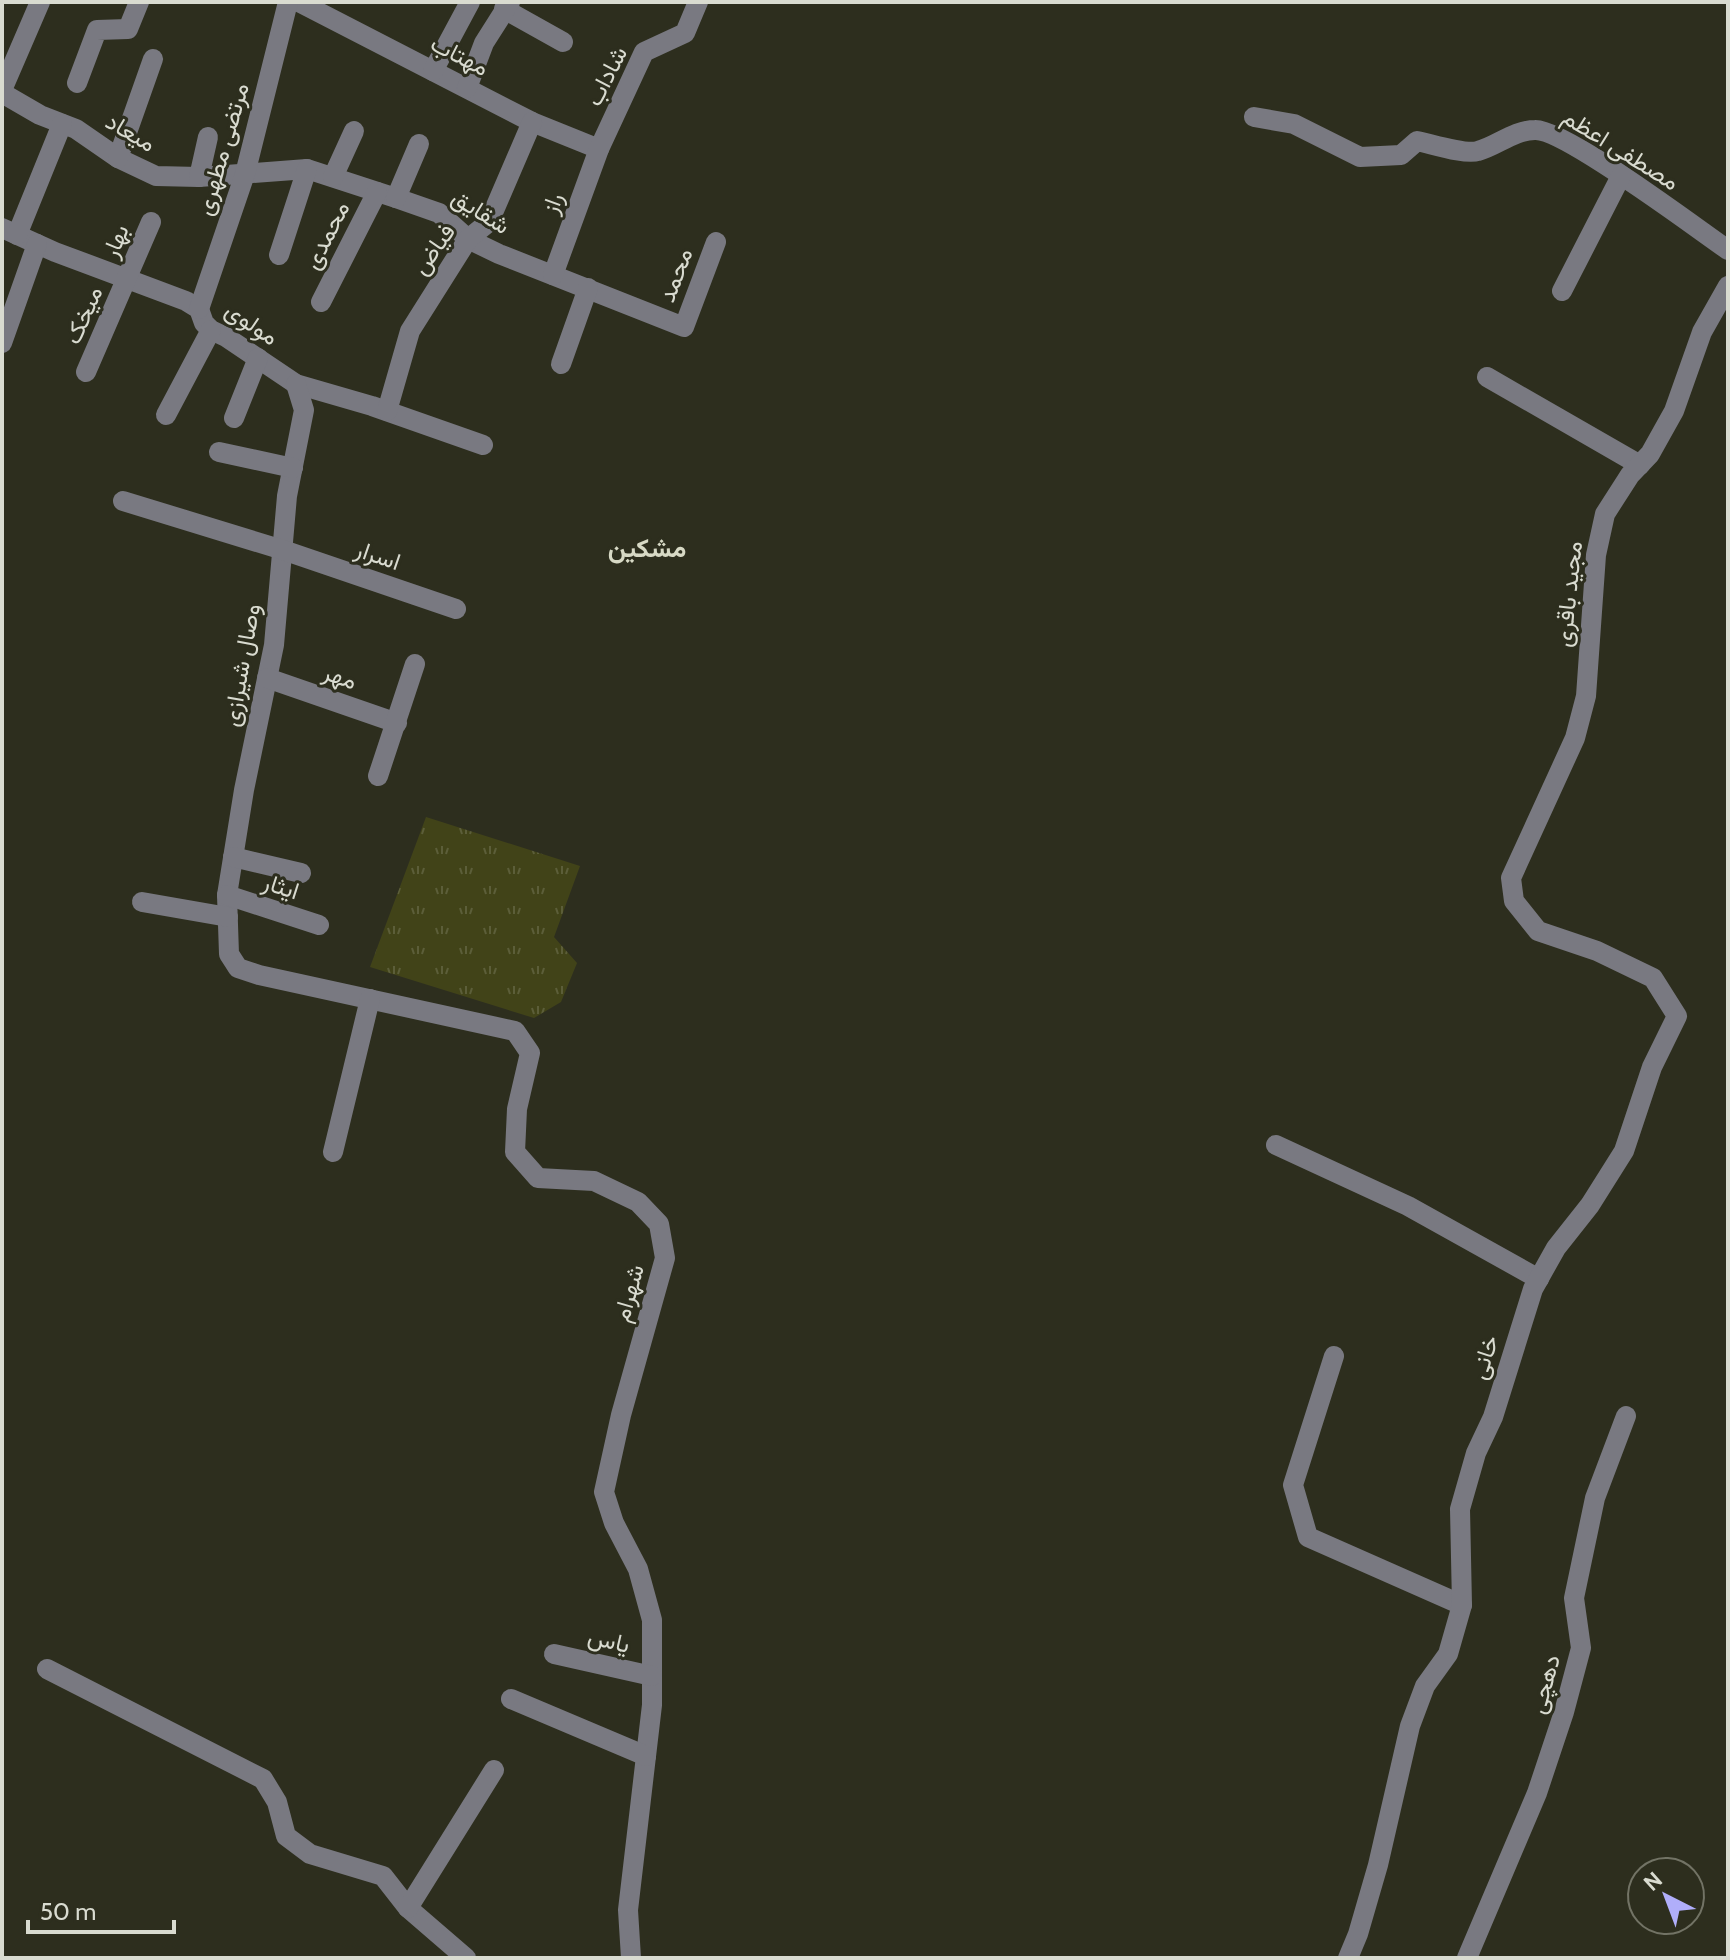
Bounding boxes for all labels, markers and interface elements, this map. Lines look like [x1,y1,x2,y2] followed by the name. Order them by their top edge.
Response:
[426,28,494,83] street label: مهتاب
[579,41,633,111] street label: شاداب
[189,79,256,219] street label: مرتضی مطهری
[1556,102,1685,198] street label: مصطفی اعظم
[101,106,161,158] street label: میعاد
[447,182,515,240] street label: شقایق
[535,188,570,219] street label: راز
[297,196,355,274] street label: محمدی
[405,218,461,280] street label: فیاض
[95,220,136,263] street label: بهار
[651,244,699,306] street label: محمد
[57,281,109,349] street label: میخک
[219,295,284,352] street label: مولوی
[608,532,686,564] district label: مشکین
[350,533,404,577] street label: اسرار
[1548,539,1589,649] street label: مجید باقری
[216,601,267,729] street label: وصال شیرازی
[318,656,361,696] street label: مهر
[258,866,303,906] street label: ایثار
[606,1261,652,1326] street label: شهرام
[1463,1331,1505,1383] street label: خانی
[585,1621,633,1659] street label: یاس
[1522,1651,1568,1717] street label: دهچی
[1626,1856,1706,1936] north arrow
[1638,1866,1668,1897] text: N
[28,1884,174,1934] scale bar
[40,1897,96,1926] text: 50 m

